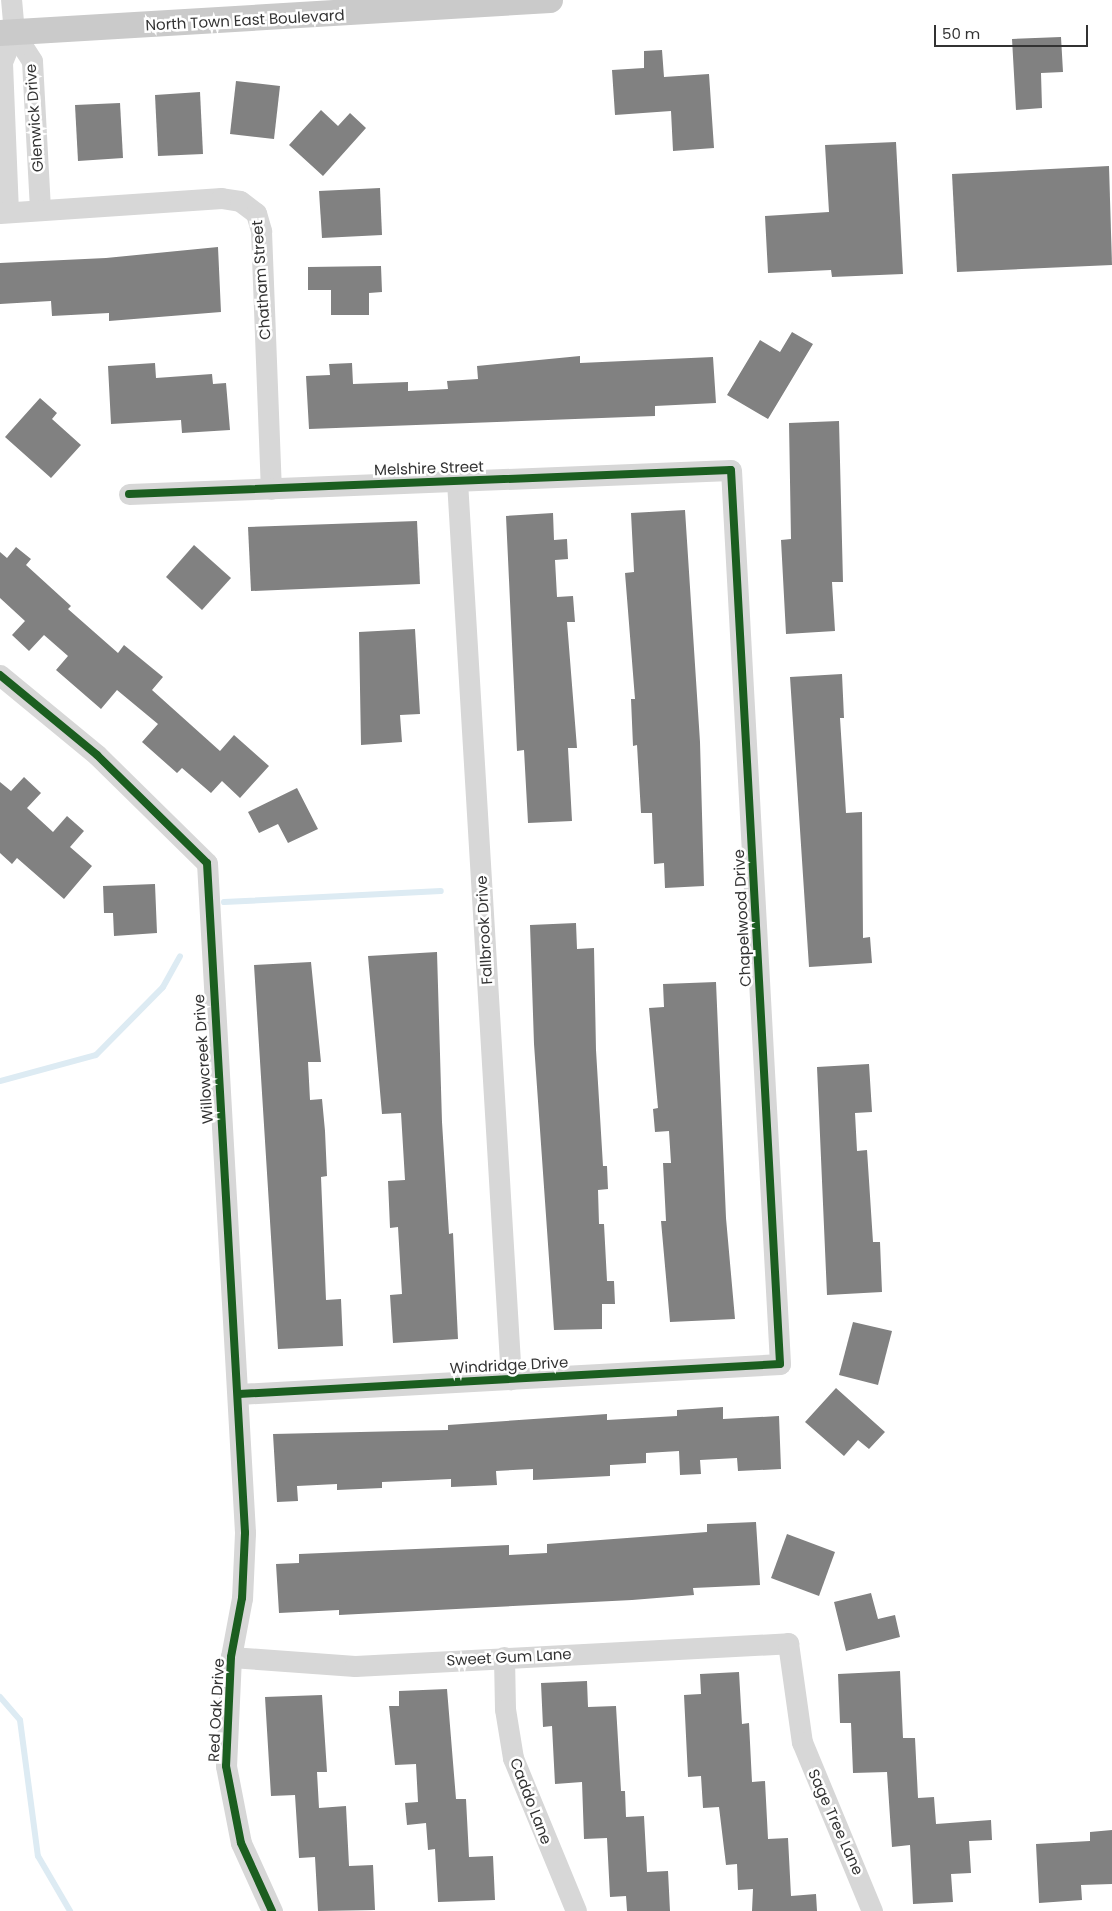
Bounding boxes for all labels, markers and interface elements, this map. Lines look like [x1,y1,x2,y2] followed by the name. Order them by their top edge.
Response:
[145,6,345,34] street label: North Town East Boulevard
[937,15,1091,47] scale bar
[942,23,980,44] text: 50 m
[21,63,47,173] street label: Glenwick Drive
[248,220,274,340] street label: Chatham Street
[374,457,484,479] street label: Melshire Street
[729,849,755,987] street label: Chapelwood Drive
[472,875,496,985] street label: Fallbrook Drive
[189,993,217,1125] street label: Willowcreek Drive
[449,1353,569,1377] street label: Windridge Drive
[446,1645,572,1669] street label: Sweet Gum Lane
[204,1658,228,1762] street label: Red Oak Drive
[506,1755,556,1847] street label: Caddo Lane
[805,1766,867,1878] street label: Sage Tree Lane

